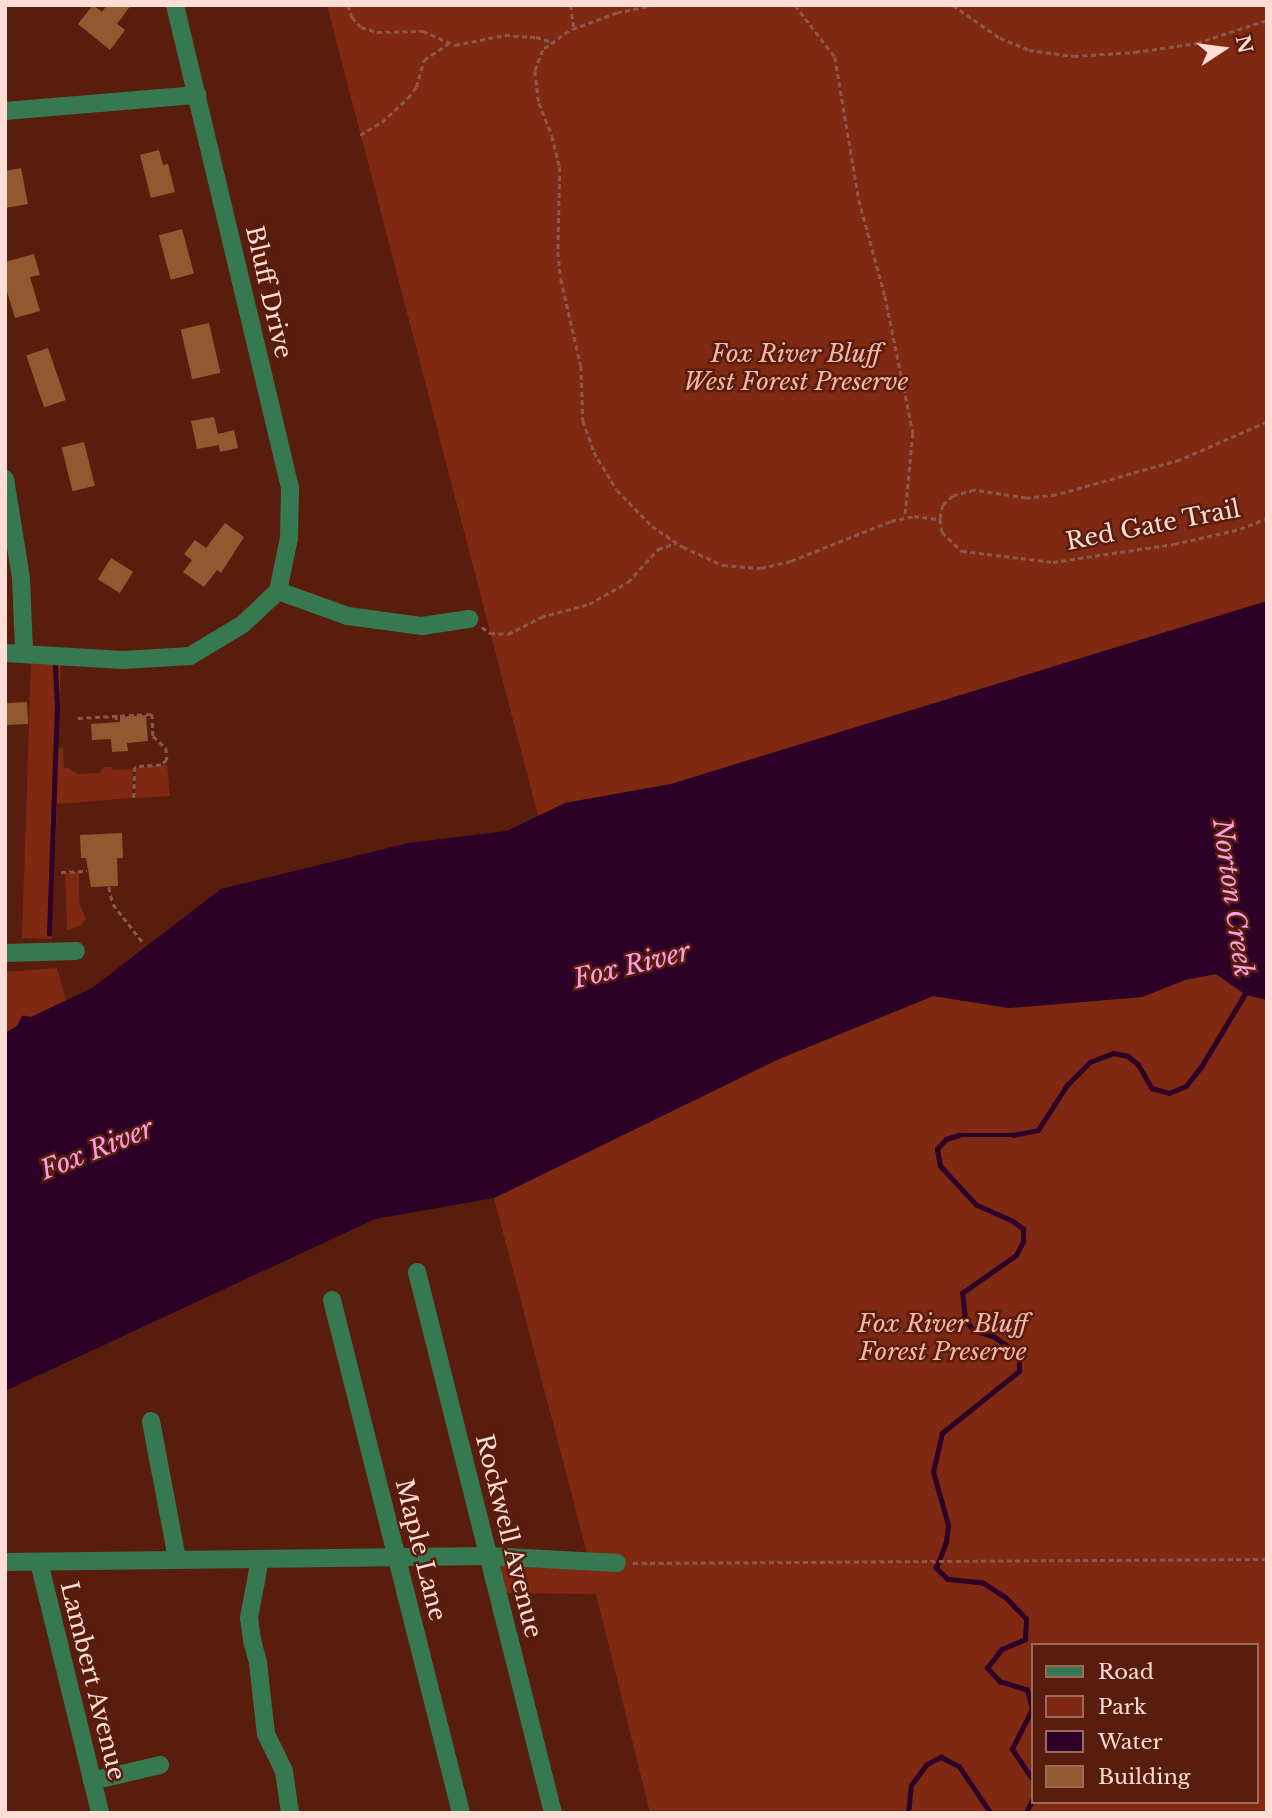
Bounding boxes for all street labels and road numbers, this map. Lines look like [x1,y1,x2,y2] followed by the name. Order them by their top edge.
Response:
[240,223,298,361] street label: Bluff Drive
[1063,494,1243,556] street label: Red Gate Trail
[470,1431,548,1641] street label: Rockwell Avenue
[389,1476,453,1624] street label: Maple Lane
[54,1578,132,1784] street label: Lambert Avenue

